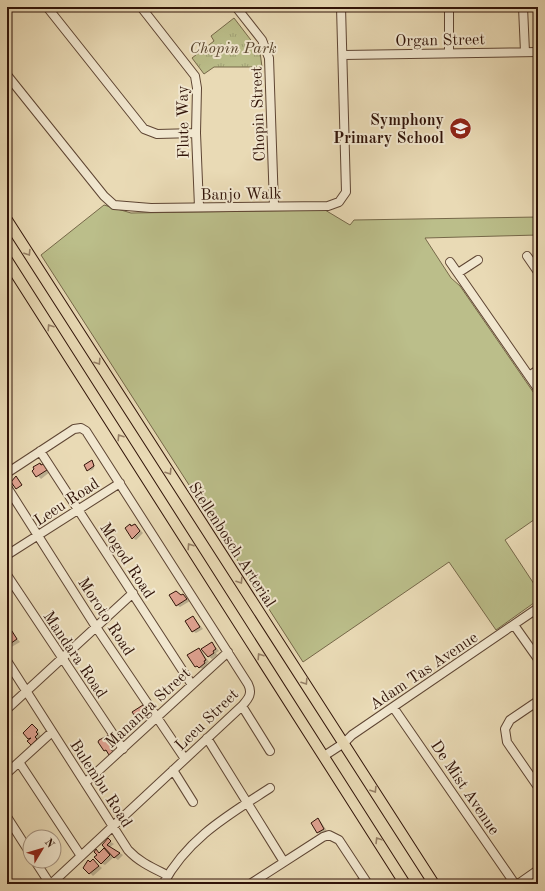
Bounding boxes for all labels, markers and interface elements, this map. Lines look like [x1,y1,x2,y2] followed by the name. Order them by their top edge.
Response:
[395,32,485,50] street label: Organ Street
[190,41,277,57] park label: Chopin Park
[249,66,269,162] street label: Chopin Street
[175,85,193,159] street label: Flute Way
[333,113,444,147] place label: Symphony Primary School
[447,115,473,141] school or university icon: Symphony Primary School
[200,186,282,204] street label: Banjo Walk
[23,249,31,256] one-way arrow
[47,324,55,331] one-way arrow
[94,358,101,365] one-way arrow
[117,434,125,441] one-way arrow
[164,467,171,474] one-way arrow
[32,476,103,530] street label: Leeu Road
[185,480,278,611] street label: Stellenbosch Arterial
[96,520,157,602] street label: Mogod Road
[187,543,195,550] one-way arrow
[74,575,136,659] street label: Moroto Road
[235,577,242,584] one-way arrow
[40,609,109,701] street label: Mandara Road
[367,630,481,714] street label: Adam Tas Avenue
[257,653,265,660] one-way arrow
[103,665,194,752] street label: Mananga Street
[300,678,307,685] one-way arrow
[173,686,242,754] street label: Leeu Street
[66,737,134,831] street label: Bulembu Road
[427,738,502,838] street label: De Mist Avenue
[369,786,377,793] one-way arrow
[22,829,62,869] north arrow
[42,837,56,851] text: N
[375,837,382,844] one-way arrow

